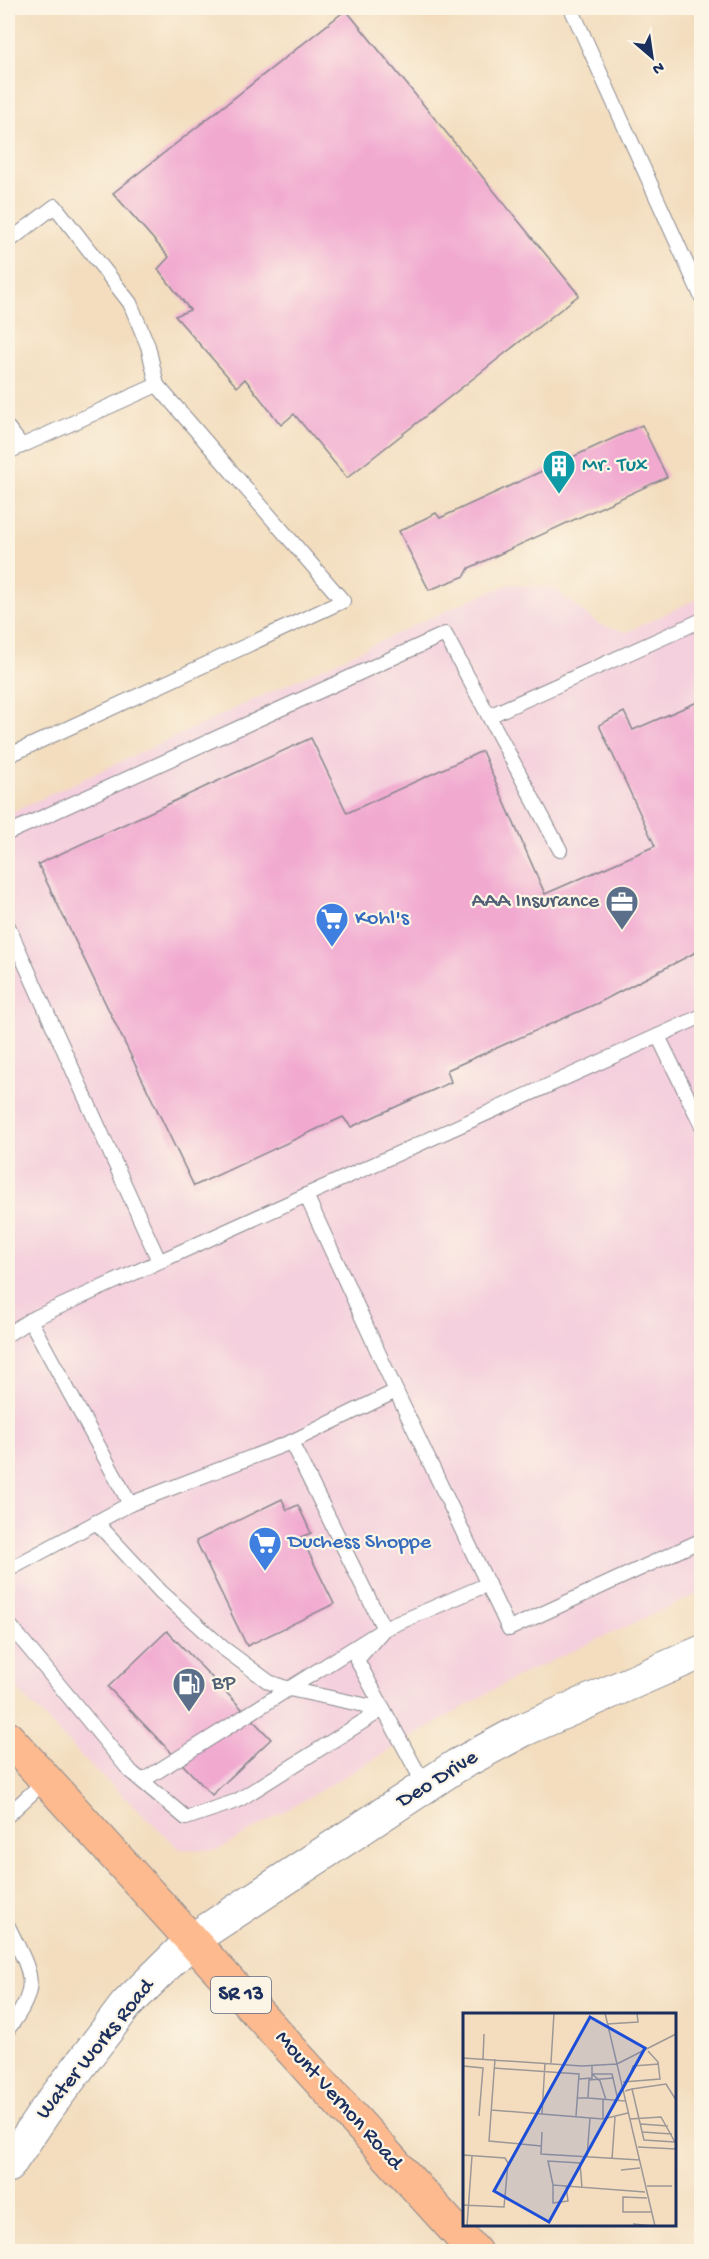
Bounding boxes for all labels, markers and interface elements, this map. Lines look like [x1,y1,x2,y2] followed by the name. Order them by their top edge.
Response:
[622,27,682,87] north arrow
[648,56,667,78] text: N
[541,448,577,495] building icon: Mr. Tux
[582,453,648,479] place label: Mr. Tux
[604,884,640,931] office icon: AAA Insurance
[471,889,600,915] place label: AAA Insurance
[314,901,350,948] supermarket icon: Kohl's
[355,906,410,932] place label: Kohl's
[247,1525,283,1572] supermarket icon: Duchess Shoppe
[286,1530,432,1556] place label: Duchess Shoppe
[171,1666,207,1713] fuel station icon: BP
[211,1671,236,1697] place label: BP
[391,1745,484,1816] street label: Deo Drive
[31,1973,162,2126] street label: Water Works Road
[211,1977,271,2013] road number: SR 13
[463,2013,676,2226] inset map
[269,2026,409,2178] street label: Mount Vernon Road

